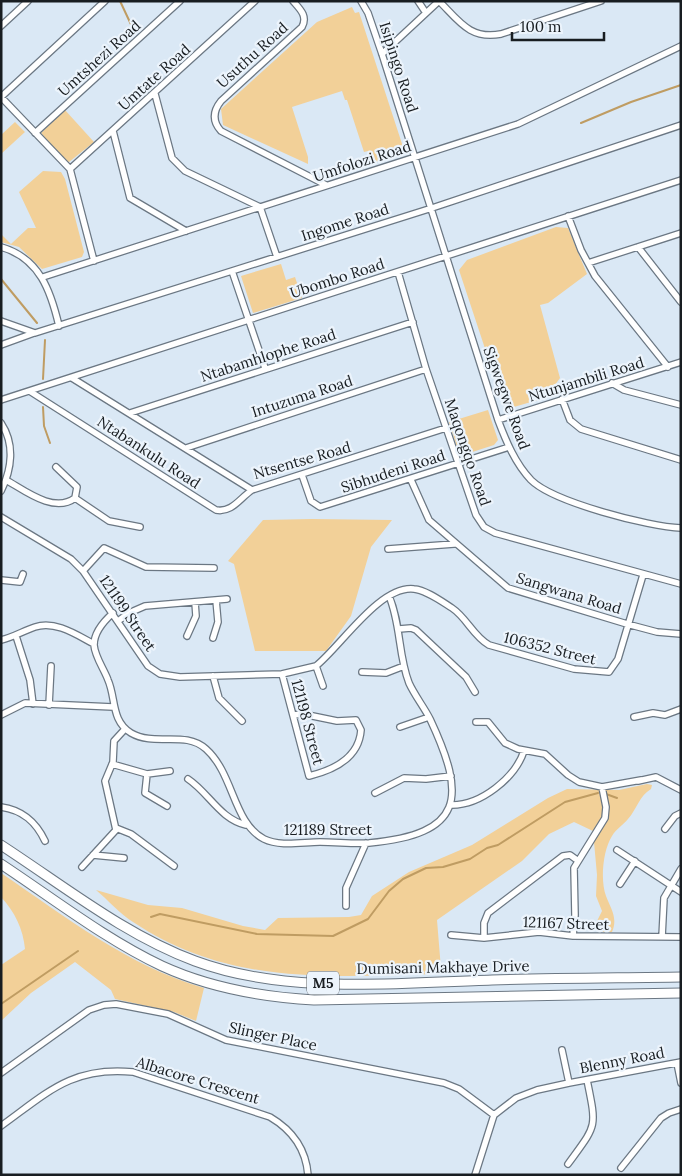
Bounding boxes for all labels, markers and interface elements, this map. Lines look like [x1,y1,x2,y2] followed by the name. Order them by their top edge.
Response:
[512,10,604,42] scale bar
[54,16,144,100] street label: Umtshezi Road
[520,17,561,36] text: 100 m
[212,18,292,92] street label: Usuthu Road
[375,19,423,115] street label: Isipingo Road
[114,40,194,114] street label: Umtate Road
[311,136,413,186] street label: Umfolozi Road
[299,199,391,245] street label: Ingome Road
[287,254,387,302] street label: Ubombo Road
[198,324,338,386] street label: Ntabamhlophe Road
[480,344,534,452] street label: Sigwegwe Road
[526,352,646,406] street label: Ntunjambili Road
[249,371,355,421] street label: Intuzuma Road
[441,396,495,508] street label: Maqongqo Road
[94,412,204,492] street label: Ntabankulu Road
[251,437,353,483] street label: Ntsentse Road
[338,445,448,497] street label: Sibhudeni Road
[514,568,624,618] street label: Sangwana Road
[95,571,161,655] street label: 121199 Street
[502,627,598,669] street label: 106352 Street
[287,677,329,767] street label: 121198 Street
[284,820,372,839] street label: 121189 Street
[522,912,610,934] street label: 121167 Street
[356,956,530,978] street label: Dumisani Makhaye Drive
[307,971,339,994] road number: M5
[227,1017,319,1055] street label: Slinger Place
[578,1042,666,1078] street label: Blenny Road
[133,1052,262,1108] street label: Albacore Crescent

